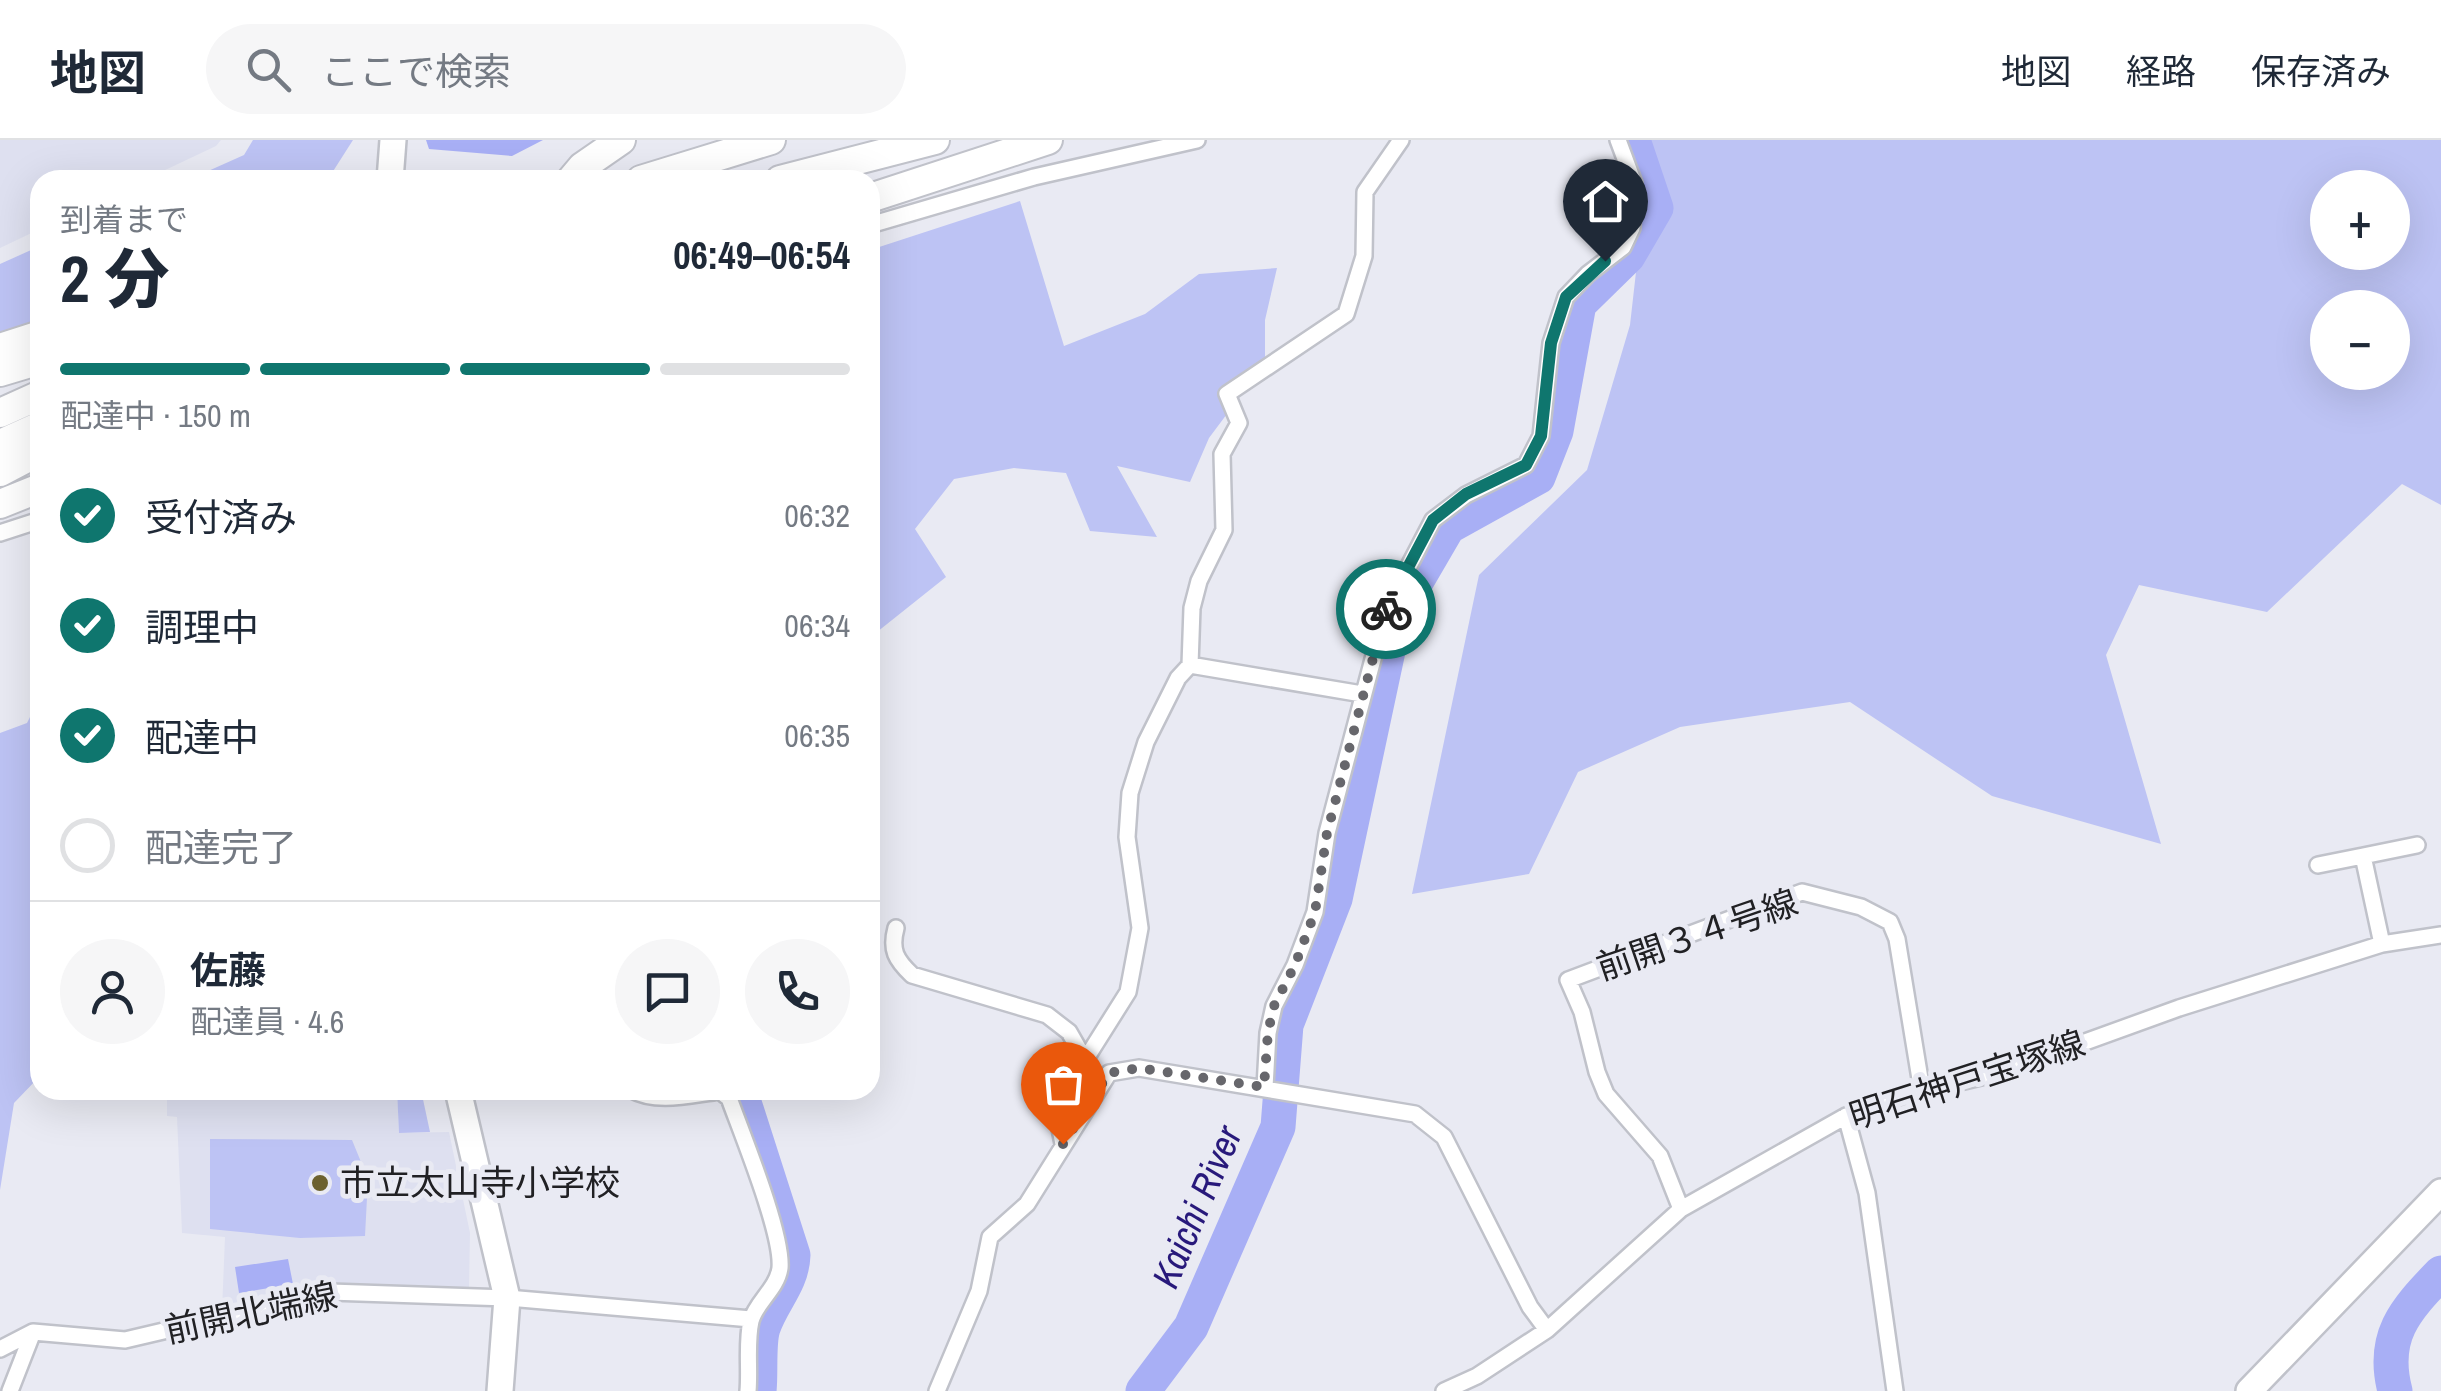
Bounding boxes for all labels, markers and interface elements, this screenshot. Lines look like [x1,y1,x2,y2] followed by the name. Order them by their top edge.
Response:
[206,24,906,114] search box
[50,40,146,105] text: 地図
[241,42,296,97] icon: search
[321,46,511,97] text: ここで検索
[2001,48,2071,95] text: 地図
[2126,48,2196,95] text: 経路
[2251,48,2391,95] text: 保存済み
[1563,159,1648,262] pin
[2310,170,2410,390] map controls
[2310,170,2410,270] button: +
[1578,174,1633,229] icon: home
[60,198,188,241] text: 到着まで
[673,230,850,281] text: 06:49–06:54
[60,235,169,322] text: 2 分
[2310,290,2410,390] button: −
[60,394,251,437] text: 配達中 · 150 m
[60,488,115,543] icon: check
[145,492,297,543] text: 受付済み
[784,494,850,537] text: 06:32
[1336,559,1436,659] courier
[1359,582,1414,637] icon: bike
[60,598,115,653] icon: check
[145,602,259,653] text: 調理中
[784,604,850,647] text: 06:34
[60,708,115,763] icon: check
[145,712,259,763] text: 配達中
[784,714,850,757] text: 06:35
[145,822,297,873] text: 配達完了
[1590,878,1804,991] street label: 前開３４号線
[60,939,165,1044] button: person
[615,939,720,1044] button: chat
[745,939,850,1044] button: phone
[190,945,266,996] text: 佐藤
[190,1000,344,1043] text: 配達員 · 4.6
[1843,1019,2091,1140] street label: 明石神戸宝塚線
[1021,1042,1106,1145] pin
[1036,1057,1091,1112] icon: bag
[1140,1116,1254,1296] water label: Kaichi River
[340,1159,620,1206] place label: 市立太山寺小学校
[309,1172,331,1194] marker: 市立太山寺小学校
[160,1271,341,1354] street label: 前開北端線

